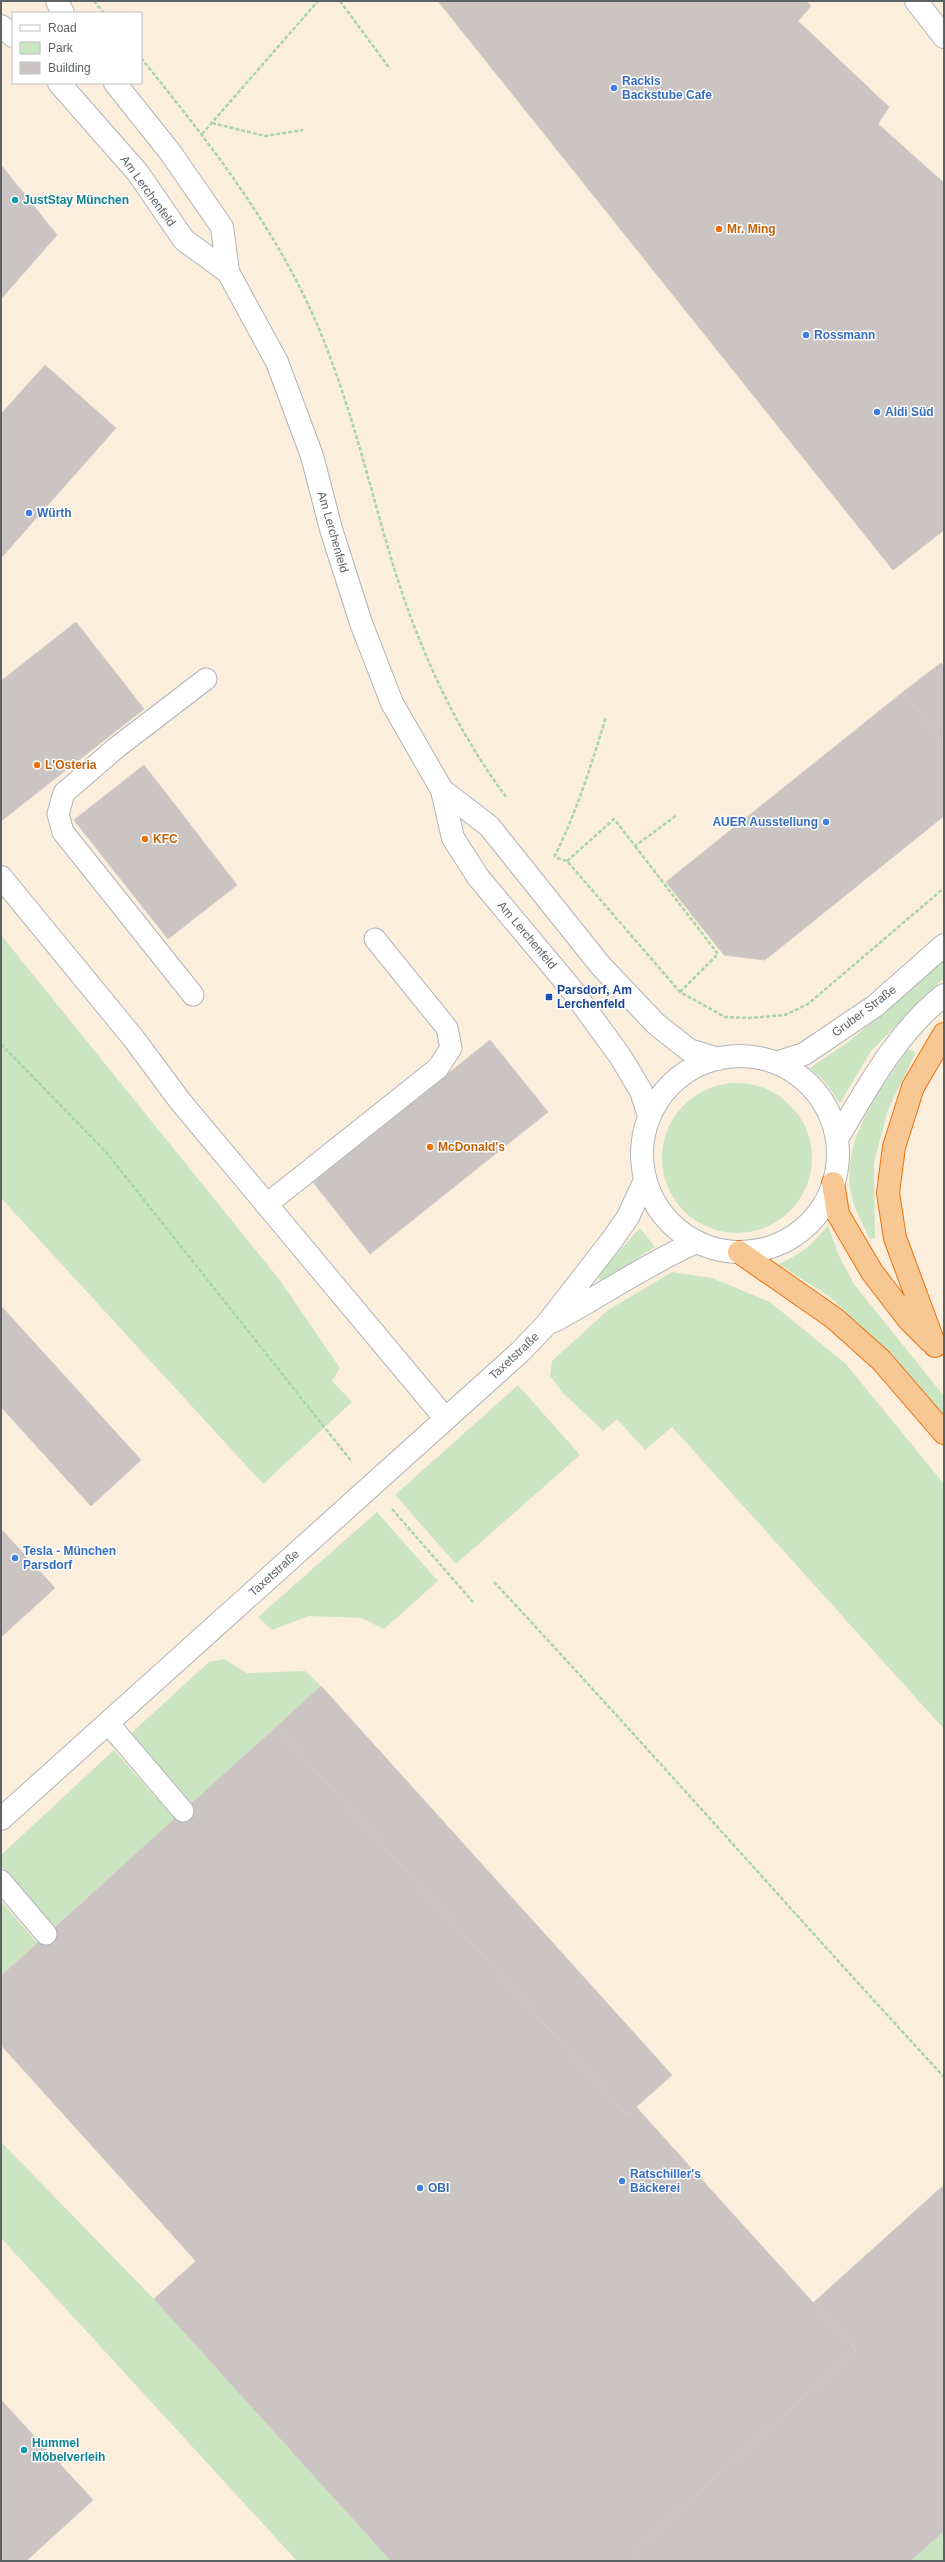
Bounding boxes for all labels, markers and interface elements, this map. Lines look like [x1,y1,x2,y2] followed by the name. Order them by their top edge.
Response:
[12,12,142,84] legend
[48,21,77,35] text: Road
[48,41,74,55] text: Park
[48,61,91,75] text: Building
[622,74,712,102] place label: Rackls Backstube Cafe
[609,83,619,93] marker: Rackls Backstube Cafe
[118,153,178,229] street label: Am Lerchenfeld
[23,193,129,207] place label: JustStay München
[10,195,20,205] marker: JustStay München
[727,222,776,236] place label: Mr. Ming
[714,224,724,234] marker: Mr. Ming
[814,328,875,342] place label: Rossmann
[801,330,811,340] marker: Rossmann
[885,405,934,419] place label: Aldi Süd
[872,407,882,417] marker: Aldi Süd
[315,490,351,574] street label: Am Lerchenfeld
[37,506,72,520] place label: Würth
[24,508,34,518] marker: Würth
[45,758,97,772] place label: L'Osteria
[32,760,42,770] marker: L'Osteria
[712,815,818,829] place label: AUER Ausstellung
[821,817,831,827] marker: AUER Ausstellung
[153,832,178,846] place label: KFC
[140,834,150,844] marker: KFC
[495,898,559,972] street label: Am Lerchenfeld
[829,982,899,1040] street label: Gruber Straße
[557,983,632,1011] place label: Parsdorf, Am Lerchenfeld
[544,992,554,1002] marker: Parsdorf, Am Lerchenfeld
[438,1140,505,1154] place label: McDonald's
[425,1142,435,1152] marker: McDonald's
[486,1329,542,1383] street label: Taxetstraße
[23,1544,116,1572] place label: Tesla - München Parsdorf
[246,1547,302,1599] street label: Taxetstraße
[10,1553,20,1563] marker: Tesla - München Parsdorf
[630,2167,701,2195] place label: Ratschiller's Bäckerei
[617,2176,627,2186] marker: Ratschiller's Bäckerei
[428,2181,449,2195] place label: OBI
[415,2183,425,2193] marker: OBI
[32,2436,105,2464] place label: Hummel Möbelverleih
[19,2445,29,2455] marker: Hummel Möbelverleih

